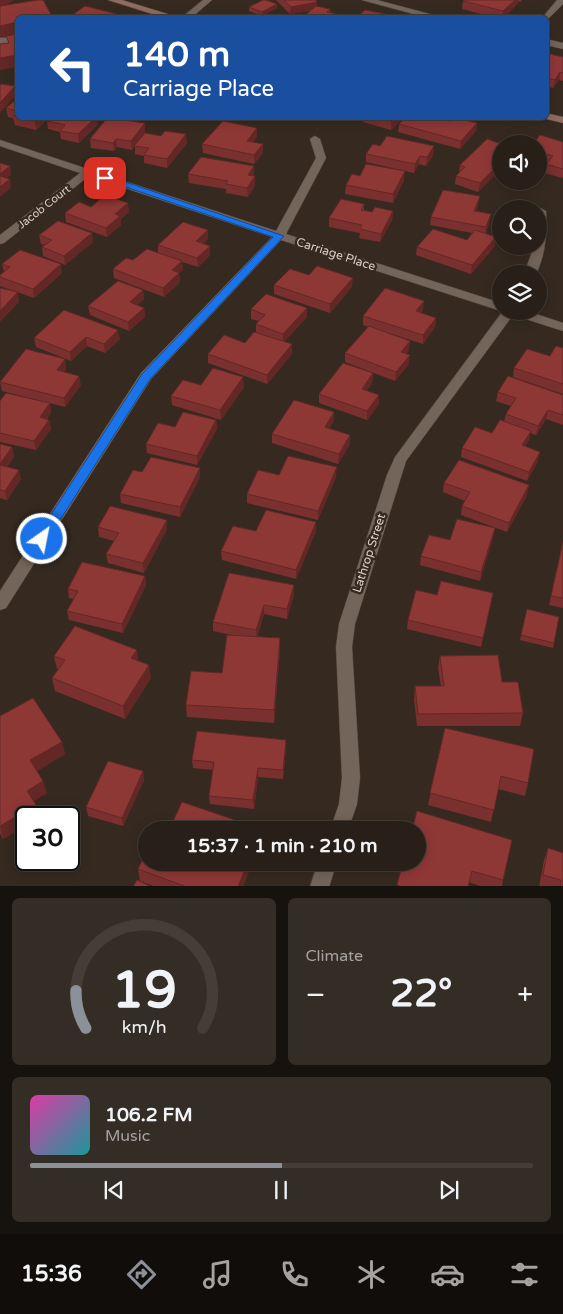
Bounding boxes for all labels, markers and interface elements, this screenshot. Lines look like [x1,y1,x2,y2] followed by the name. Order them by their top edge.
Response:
[123,34,230,76] text: 140 m
[40,35,105,100] icon: left
[123,76,274,102] text: Carriage Place
[492,135,547,320] map controls
[492,135,547,190] button: sound
[84,157,126,199] pin
[91,164,119,192] icon: arrive
[15,183,73,231] street label: Jacob Court
[492,200,547,255] button: search
[295,235,378,273] street label: Carriage Place
[492,265,547,320] button: layers
[350,511,388,594] street label: Lathrop Street
[15,512,67,564] position arrow
[15,806,80,871] speed limit sign: 30
[186,835,378,857] text: 15:37 · 1 min · 210 m
[306,946,363,966] text: Climate
[111,959,176,1022] text: 19
[390,971,452,1017] text: 22°
[306,978,325,1012] text: −
[517,978,533,1012] text: +
[121,1017,166,1038] text: km/h
[105,1104,193,1126] text: 106.2 FM
[105,1126,150,1146] text: Music
[100,1176,128,1204] icon: previous
[267,1176,295,1204] icon: pause
[435,1176,463,1204] icon: next
[124,1257,159,1292] icon: directions
[200,1257,235,1292] icon: music
[277,1257,312,1292] icon: phone
[354,1257,389,1292] icon: climate
[430,1257,465,1292] icon: car
[507,1257,542,1292] icon: filters
[21,1261,82,1287] text: 15:36

